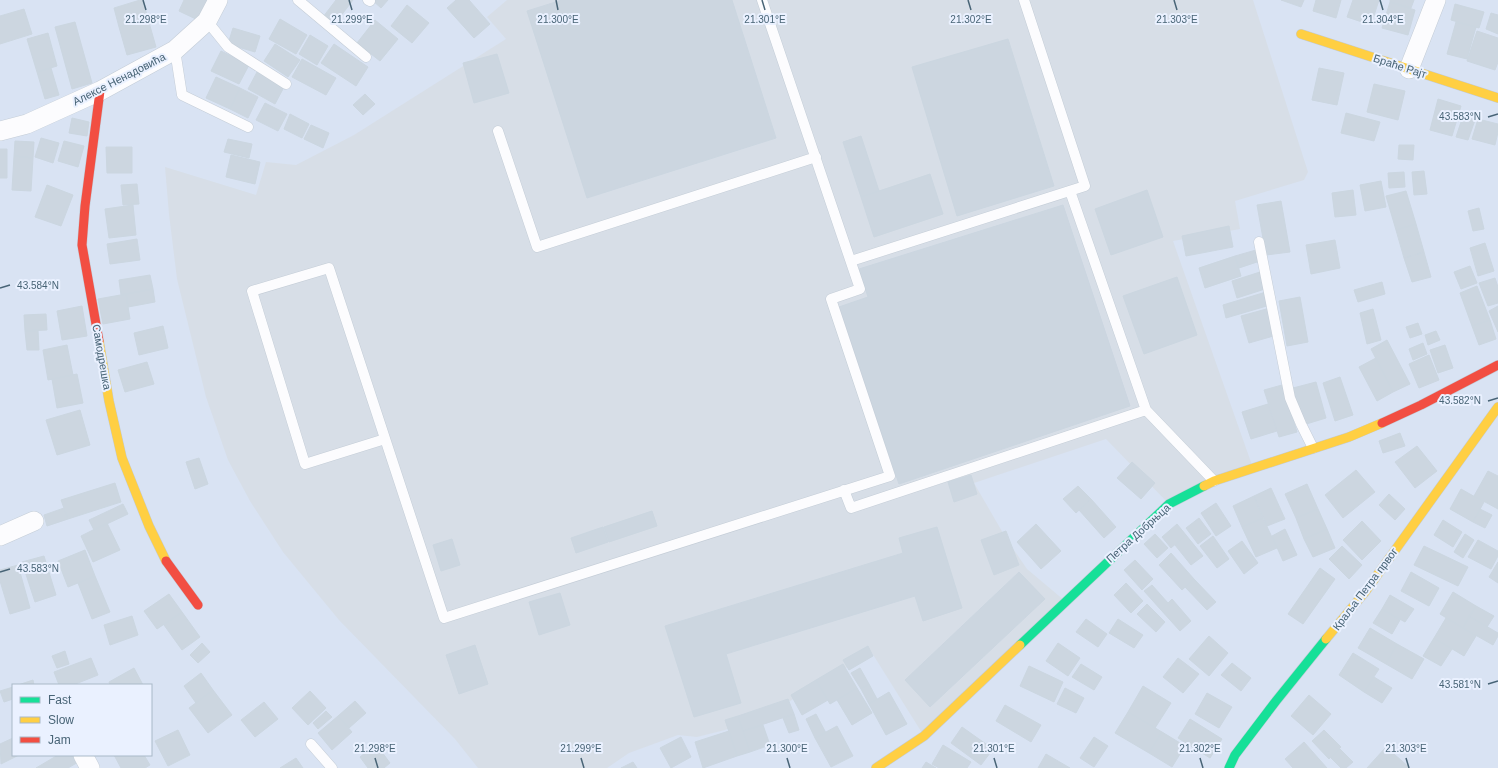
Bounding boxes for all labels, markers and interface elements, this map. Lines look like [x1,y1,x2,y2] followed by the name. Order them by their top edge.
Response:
[125,14,167,25] text: 21.298°E
[331,14,373,25] text: 21.299°E
[537,14,579,25] text: 21.300°E
[744,14,786,25] text: 21.301°E
[950,14,992,25] text: 21.302°E
[1156,14,1198,25] text: 21.303°E
[1362,14,1404,25] text: 21.304°E
[71,50,168,108] street label: Алексе Ненадовића
[1372,52,1428,80] street label: Браће Рајт
[1439,111,1481,122] text: 43.583°N
[17,280,59,291] text: 43.584°N
[90,323,114,392] street label: Самодрешка
[1439,395,1481,406] text: 43.582°N
[1104,501,1173,565] street label: Петра Добрњца
[1330,546,1400,632] street label: Краља Петра првог
[17,563,59,574] text: 43.583°N
[1439,679,1481,690] text: 43.581°N
[12,684,152,756] legend
[48,693,72,707] text: Fast
[48,713,74,727] text: Slow
[48,733,71,747] text: Jam
[354,743,396,754] text: 21.298°E
[560,743,602,754] text: 21.299°E
[766,743,808,754] text: 21.300°E
[973,743,1015,754] text: 21.301°E
[1179,743,1221,754] text: 21.302°E
[1385,743,1427,754] text: 21.303°E

